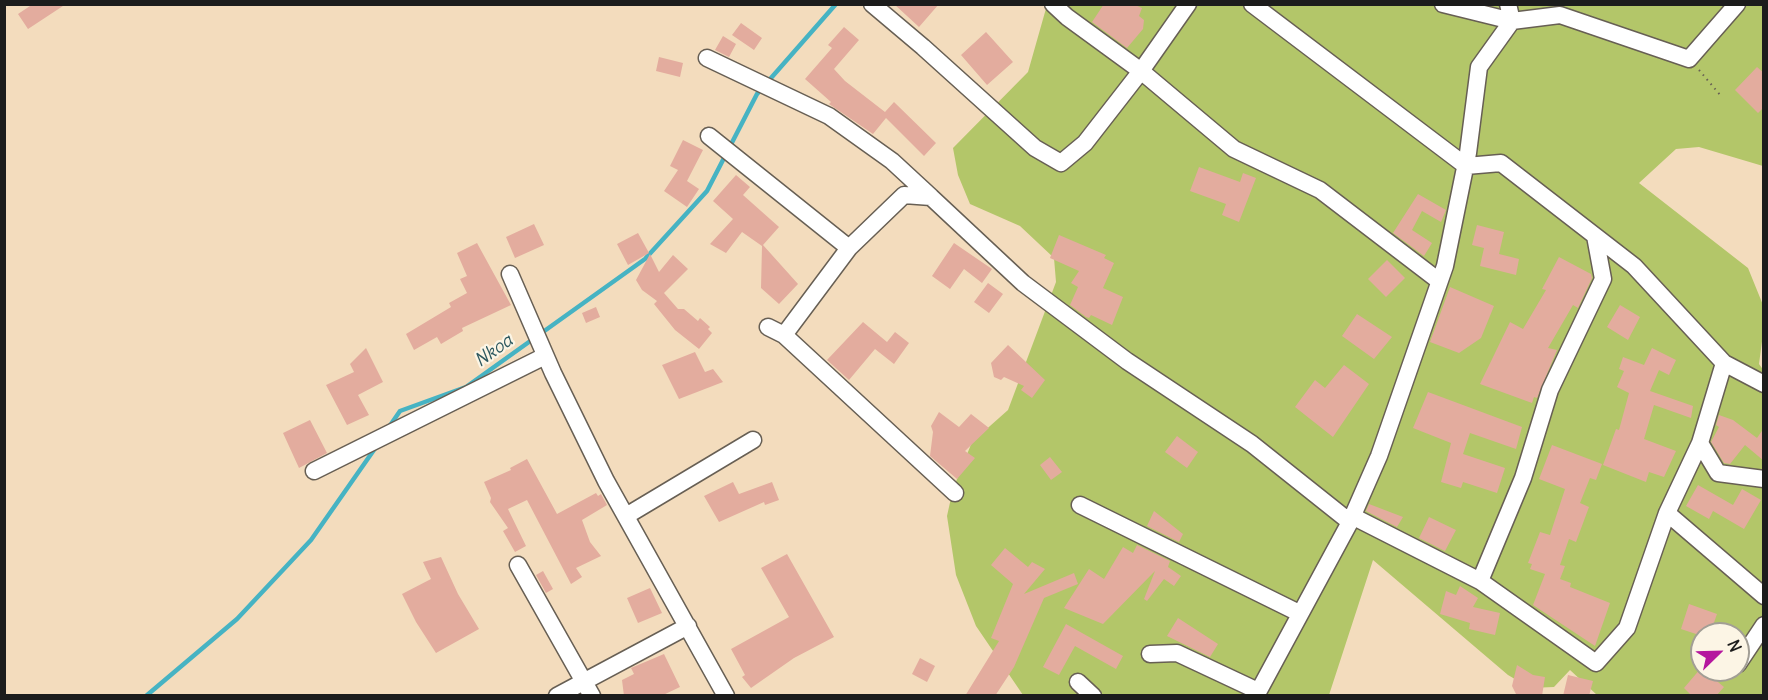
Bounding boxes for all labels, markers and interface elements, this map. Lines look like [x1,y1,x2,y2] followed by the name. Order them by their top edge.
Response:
[471,330,517,372] water label: Nkoa
[1690,622,1750,682] north arrow
[1723,637,1746,655] text: N

